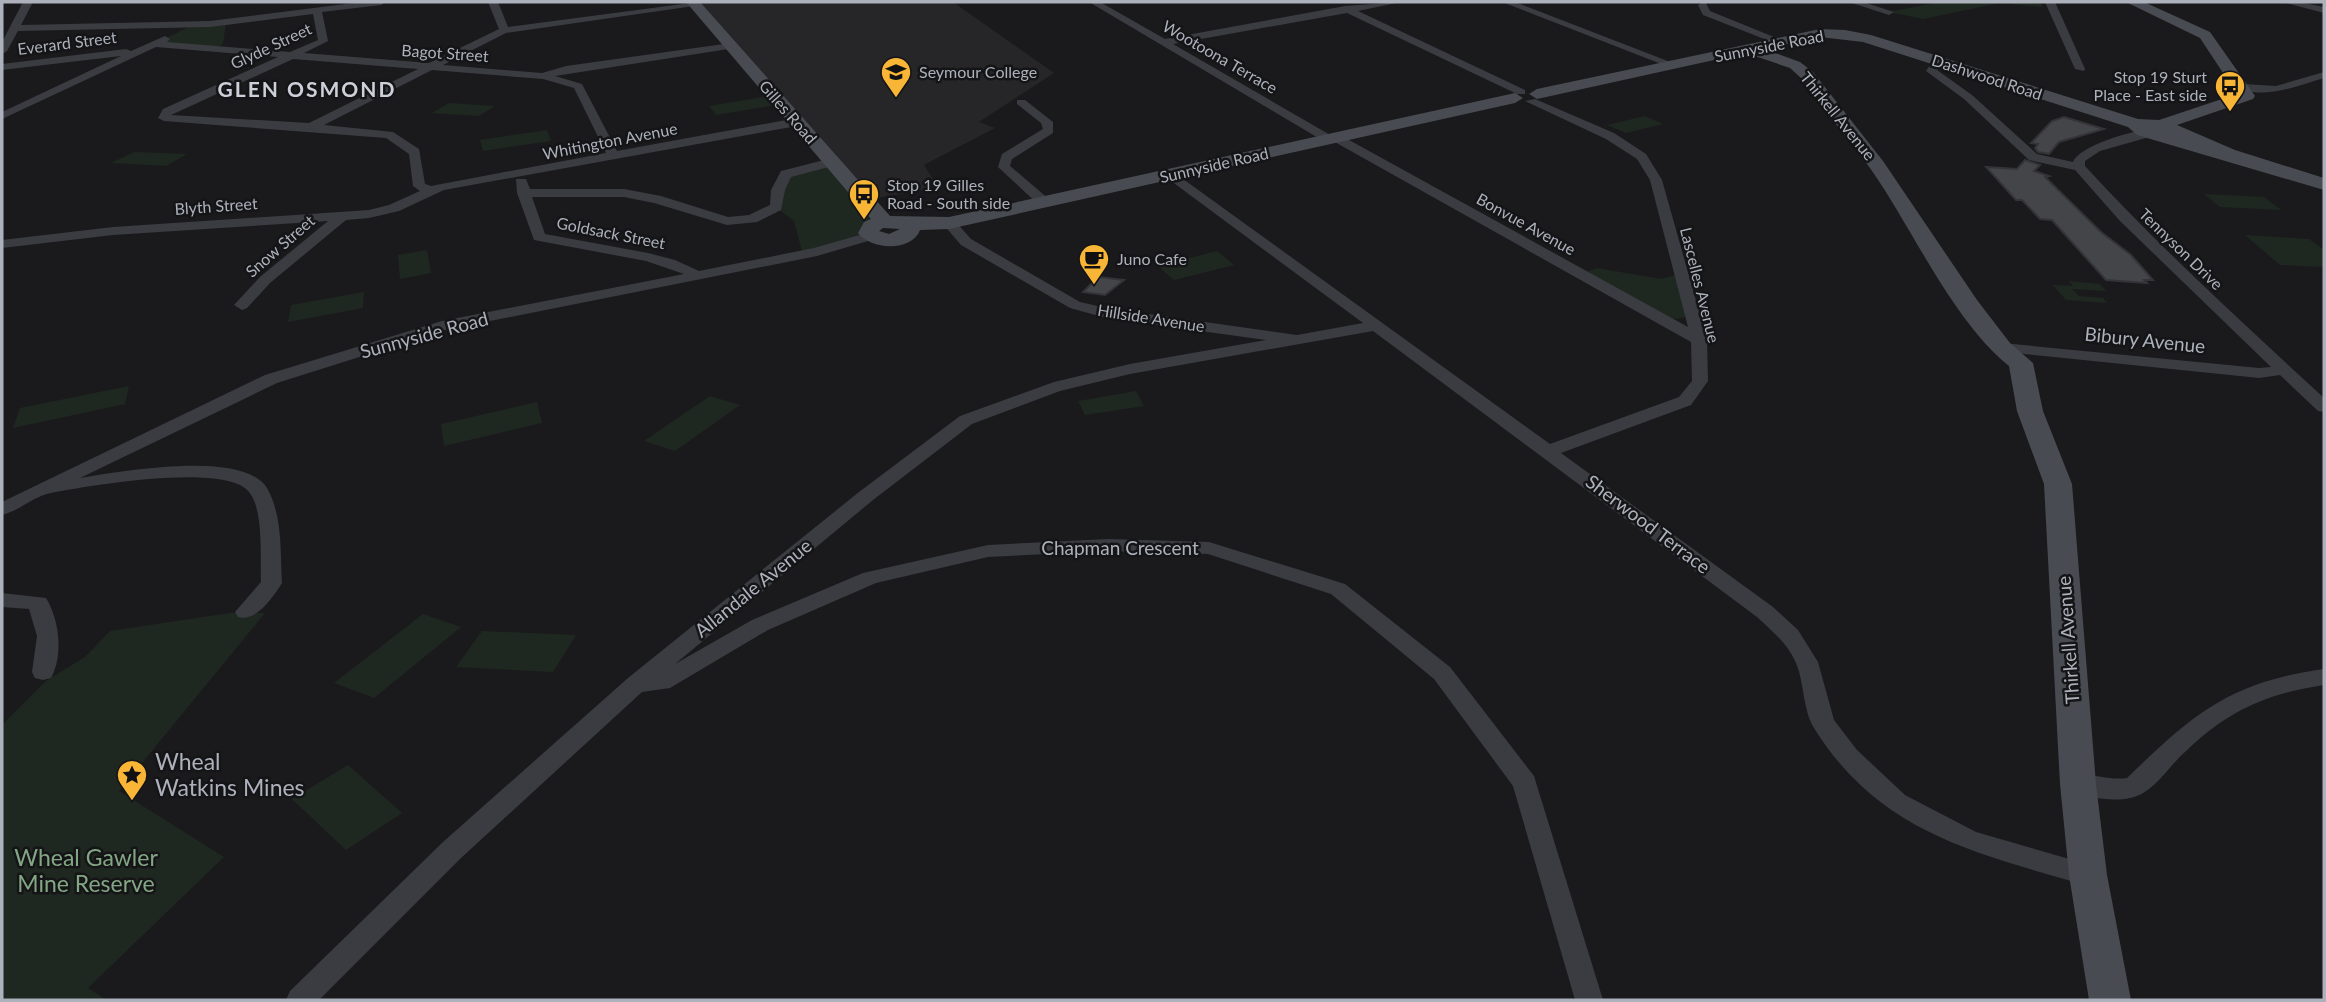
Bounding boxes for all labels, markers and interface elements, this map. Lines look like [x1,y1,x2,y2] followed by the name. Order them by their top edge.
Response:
[1159,16,1281,97] street label: Wootoona Terrace
[227,18,314,73] street label: Glyde Street
[1713,26,1825,65] street label: Sunnyside Road
[16,27,118,58] street label: Everard Street
[401,40,489,65] street label: Bagot Street
[1930,50,2045,103] street label: Dashwood Road
[879,55,913,99] school or university icon: Seymour College
[919,62,1037,81] place label: Seymour College
[2094,67,2207,104] place label: Stop 19 Sturt Place - East side
[1797,68,1880,164] street label: Thirkell Avenue
[2213,69,2247,113] bus stop icon: Stop 19 Sturt Place - East side
[218,76,396,101] district label: GLEN OSMOND
[756,76,821,147] street label: Gilles Road
[541,118,679,163] street label: Whitington Avenue
[1158,143,1270,186] street label: Sunnyside Road
[887,175,1010,212] place label: Stop 19 Gilles Road - South side
[847,177,881,221] bus stop icon: Stop 19 Gilles Road - South side
[1473,189,1579,259] street label: Bonvue Avenue
[174,193,258,218] street label: Blyth Street
[2136,204,2227,293] street label: Tennyson Drive
[241,210,318,281] street label: Snow Street
[555,213,667,252] street label: Goldsack Street
[1677,225,1724,345] street label: Lascelles Avenue
[1077,242,1111,286] cafe icon: Juno Cafe
[1117,249,1187,268] place label: Juno Cafe
[1096,300,1206,335] street label: Hillside Avenue
[357,306,490,363] street label: Sunnyside Road
[2084,322,2207,357] street label: Bibury Avenue
[1581,469,1715,578] street label: Sherwood Terrace
[690,533,816,642] street label: Allandale Avenue
[1041,536,1199,559] street label: Chapman Crescent
[2052,575,2083,705] street label: Thirkell Avenue
[155,747,305,801] place label: Wheal Watkins Mines
[115,758,149,802] place icon: Wheal Watkins Mines
[14,843,158,897] park label: Wheal Gawler Mine Reserve

